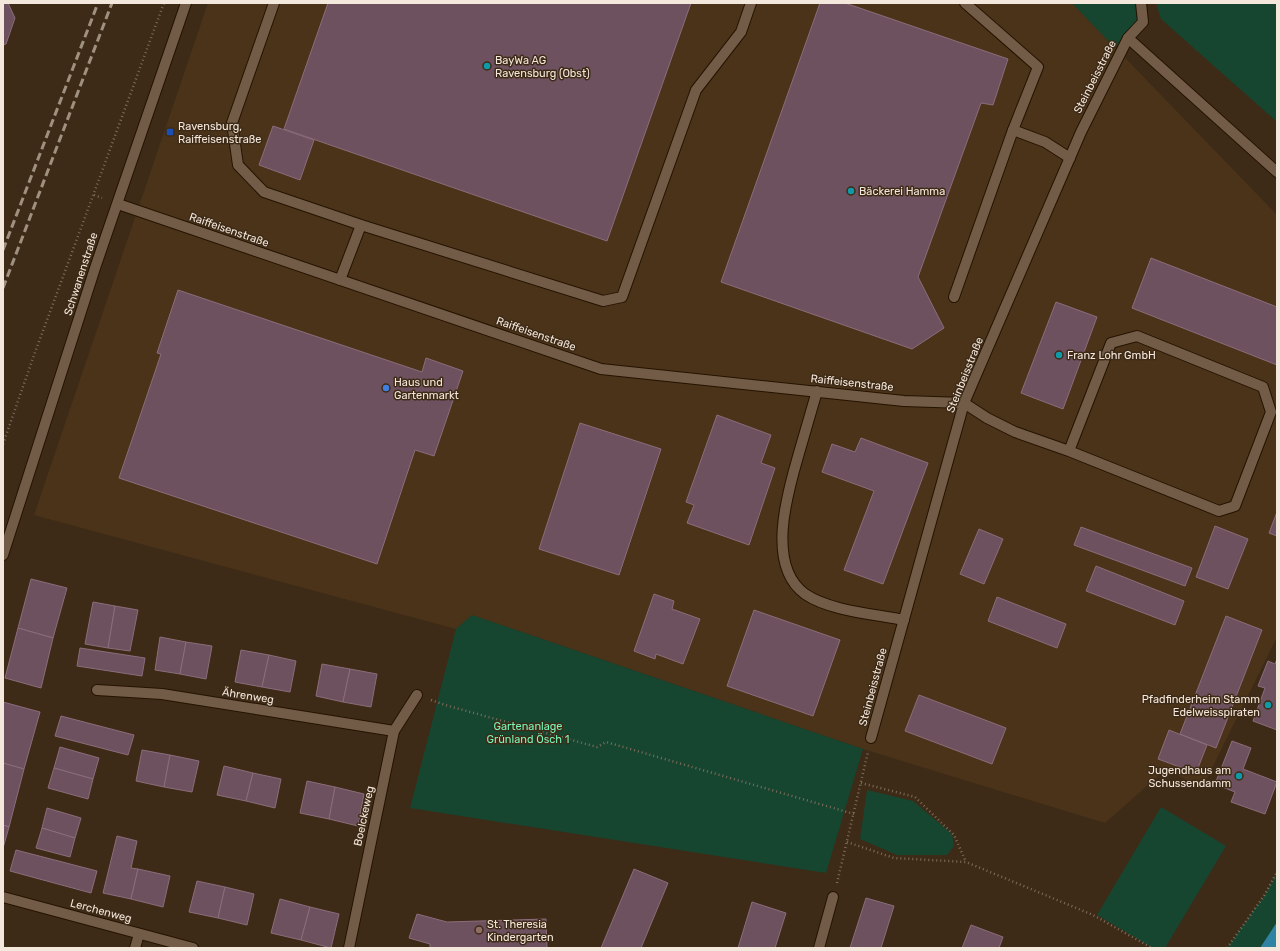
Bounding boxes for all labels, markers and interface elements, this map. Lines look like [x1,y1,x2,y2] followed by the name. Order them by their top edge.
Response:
[1071,38,1119,116] street label: Steinbeisstraße
[495,54,590,80] place label: BayWa AG Ravensburg (Obst)
[482,61,492,71] marker: BayWa AG Ravensburg (Obst)
[178,120,261,146] place label: Ravensburg, Raiffeisenstraße
[165,127,175,137] marker: Ravensburg, Raiffeisenstraße
[859,185,945,198] place label: Bäckerei Hamma
[846,186,856,196] marker: Bäckerei Hamma
[187,210,271,250] street label: Raiffeisenstraße
[61,231,101,317] street label: Schwanenstraße
[494,314,578,354] street label: Raiffeisenstraße
[944,335,986,415] street label: Steinbeisstraße
[1067,349,1156,362] place label: Franz Lohr GmbH
[1054,350,1064,360] marker: Franz Lohr GmbH
[810,372,894,394] street label: Raiffeisenstraße
[394,376,460,402] place label: Haus und Gartenmarkt
[381,383,391,393] marker: Haus und Gartenmarkt
[856,647,890,727] street label: Steinbeisstraße
[221,685,275,707] street label: Ährenweg
[1142,693,1260,719] place label: Pfadfinderheim Stamm Edelweisspiraten
[1263,700,1273,710] marker: Pfadfinderheim Stamm Edelweisspiraten
[487,720,569,746] park label: Gartenanlage Grünland Ösch 1
[1148,764,1231,790] place label: Jugendhaus am Schussendamm
[1234,771,1244,781] marker: Jugendhaus am Schussendamm
[351,785,377,847] street label: Boelckeweg
[69,897,133,925] street label: Lerchenweg
[487,918,554,944] place label: St. Theresia Kindergarten
[474,925,484,935] marker: St. Theresia Kindergarten

